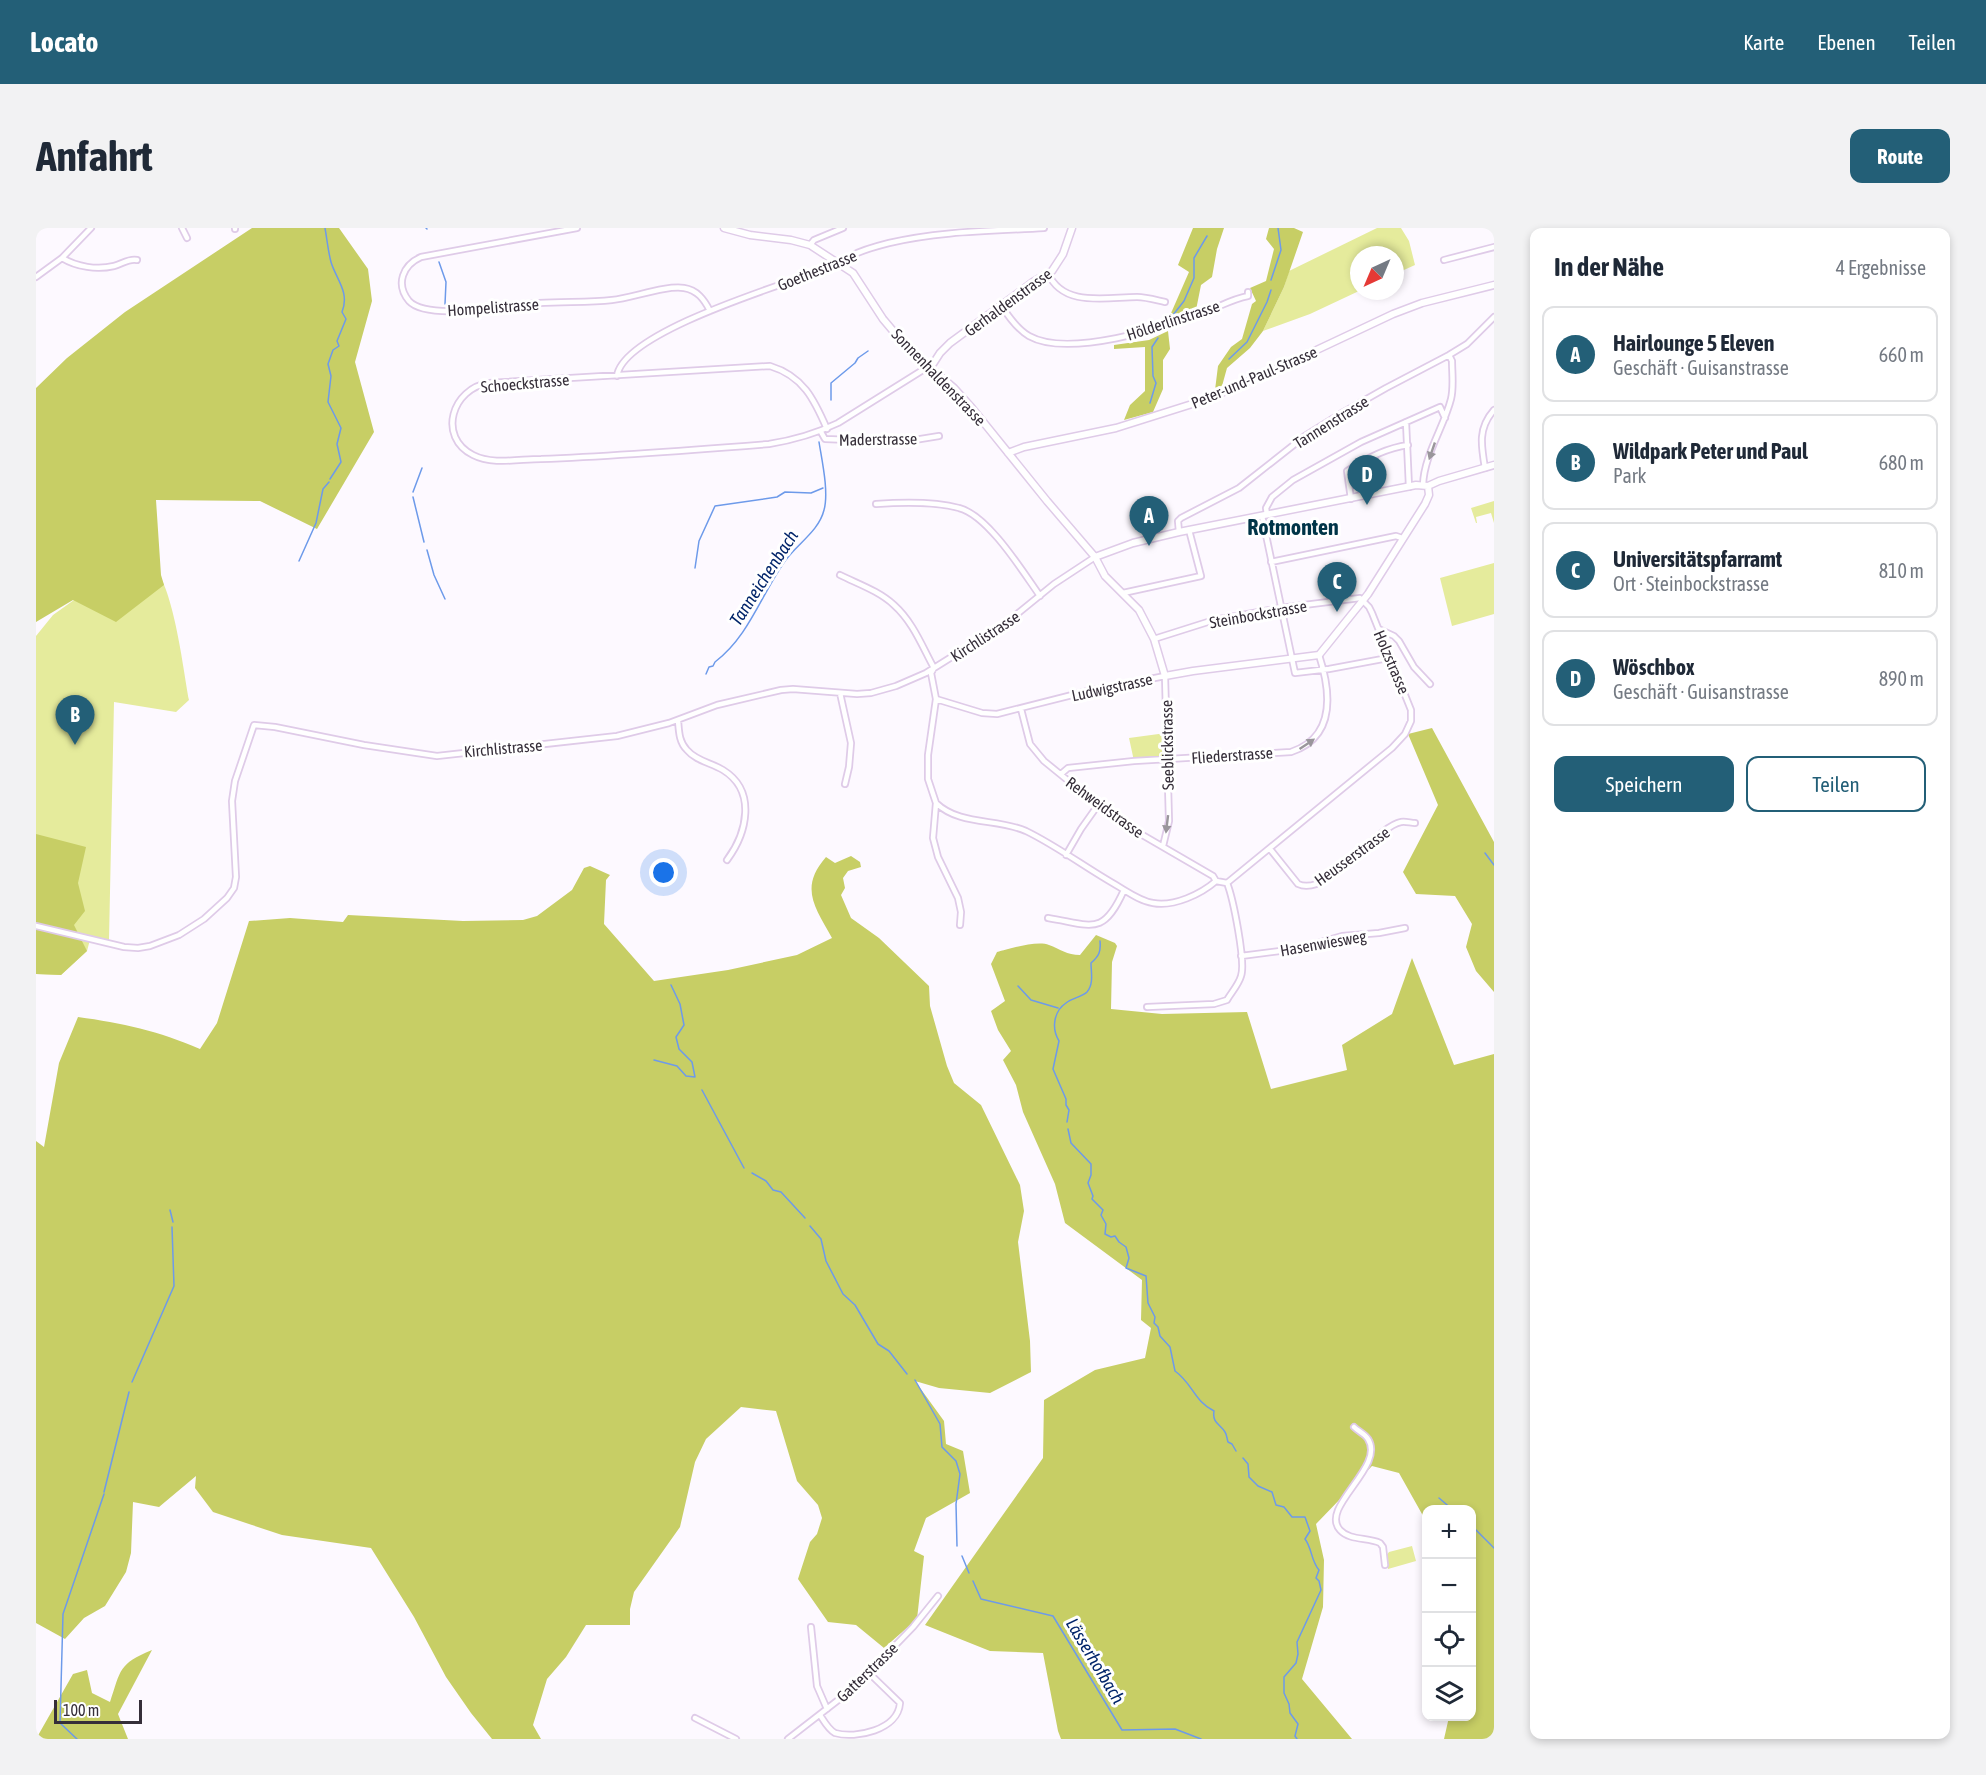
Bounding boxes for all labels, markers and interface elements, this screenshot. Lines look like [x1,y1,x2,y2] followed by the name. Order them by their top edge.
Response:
[30,26,98,58] text: Locato
[1743,30,1784,54] text: Karte
[1817,30,1876,54] text: Ebenen
[1909,30,1956,54] text: Teilen
[1850,129,1950,183] button: Route
[36,132,153,180] text: Anfahrt
[775,246,859,294] street label: Goethestrasse
[1350,246,1404,300] north arrow
[1554,252,1664,282] text: In der Nähe
[1836,256,1926,279] text: 4 Ergebnisse
[961,264,1055,340] street label: Gerhaldenstrasse
[447,295,539,320] street label: Hompelistrasse
[1124,296,1222,344] street label: Hölderlinstrasse
[888,325,990,429] street label: Sonnenhaldenstrasse
[1613,330,1774,356] text: Hairlounge 5 Eleven
[1188,342,1320,412] street label: Peter-und-Paul-Strasse
[1571,343,1580,366] text: A
[1879,343,1924,366] text: 660 m
[1613,356,1789,379] text: Geschäft · Guisanstrasse
[480,370,570,396] street label: Schoeckstrasse
[1290,392,1372,452] street label: Tannenstrasse
[839,429,917,449] street label: Maderstrasse
[1613,438,1808,464] text: Wildpark Peter und Paul
[1427,442,1437,460] one-way arrow
[1571,451,1580,474] text: B
[1879,451,1924,474] text: 680 m
[1348,456,1386,505] pin: D
[1613,464,1646,487] text: Park
[1130,496,1168,546] pin: A
[1247,514,1339,540] district label: Rotmonten
[725,526,802,629] water label: Tanneichenbach
[1613,546,1782,572] text: Universitätspfarramt
[1571,559,1580,582] text: C
[1879,559,1924,582] text: 810 m
[1318,562,1356,612] pin: C
[1613,572,1769,595] text: Ort · Steinbockstrasse
[1208,597,1308,631] street label: Steinbockstrasse
[947,607,1023,665] street label: Kirchlistrasse
[1371,627,1413,697] street label: Holzstrasse
[1613,654,1695,680] text: Wöschbox
[1570,667,1581,690] text: D
[1879,667,1924,690] text: 890 m
[1070,670,1154,705] street label: Ludwigstrasse
[1613,680,1789,703] text: Geschäft · Guisanstrasse
[56,696,94,745] pin: B
[1157,700,1177,790] street label: Seeblickstrasse
[463,736,543,760] street label: Kirchlistrasse
[1298,738,1314,750] one-way arrow
[1191,743,1273,767] street label: Fliederstrasse
[1554,756,1734,812] button: Speichern
[1746,756,1926,812] button: Teilen
[1063,773,1147,841] street label: Rehweidstrasse
[1162,814,1172,833] one-way arrow
[1311,823,1393,889] street label: Heusserstrasse
[649,858,678,887] your location
[1279,927,1368,960] street label: Hasenwiesweg
[1422,1505,1476,1721] map controls
[1422,1505,1476,1559] button: +
[1422,1559,1476,1613] button: −
[1422,1613,1476,1667] button: locate
[1062,1614,1129,1708] water label: Lässerhofbach
[833,1639,901,1705] street label: Gatterstrasse
[1422,1667,1476,1721] button: layers
[54,1697,142,1724] scale bar
[63,1701,99,1719] text: 100 m

